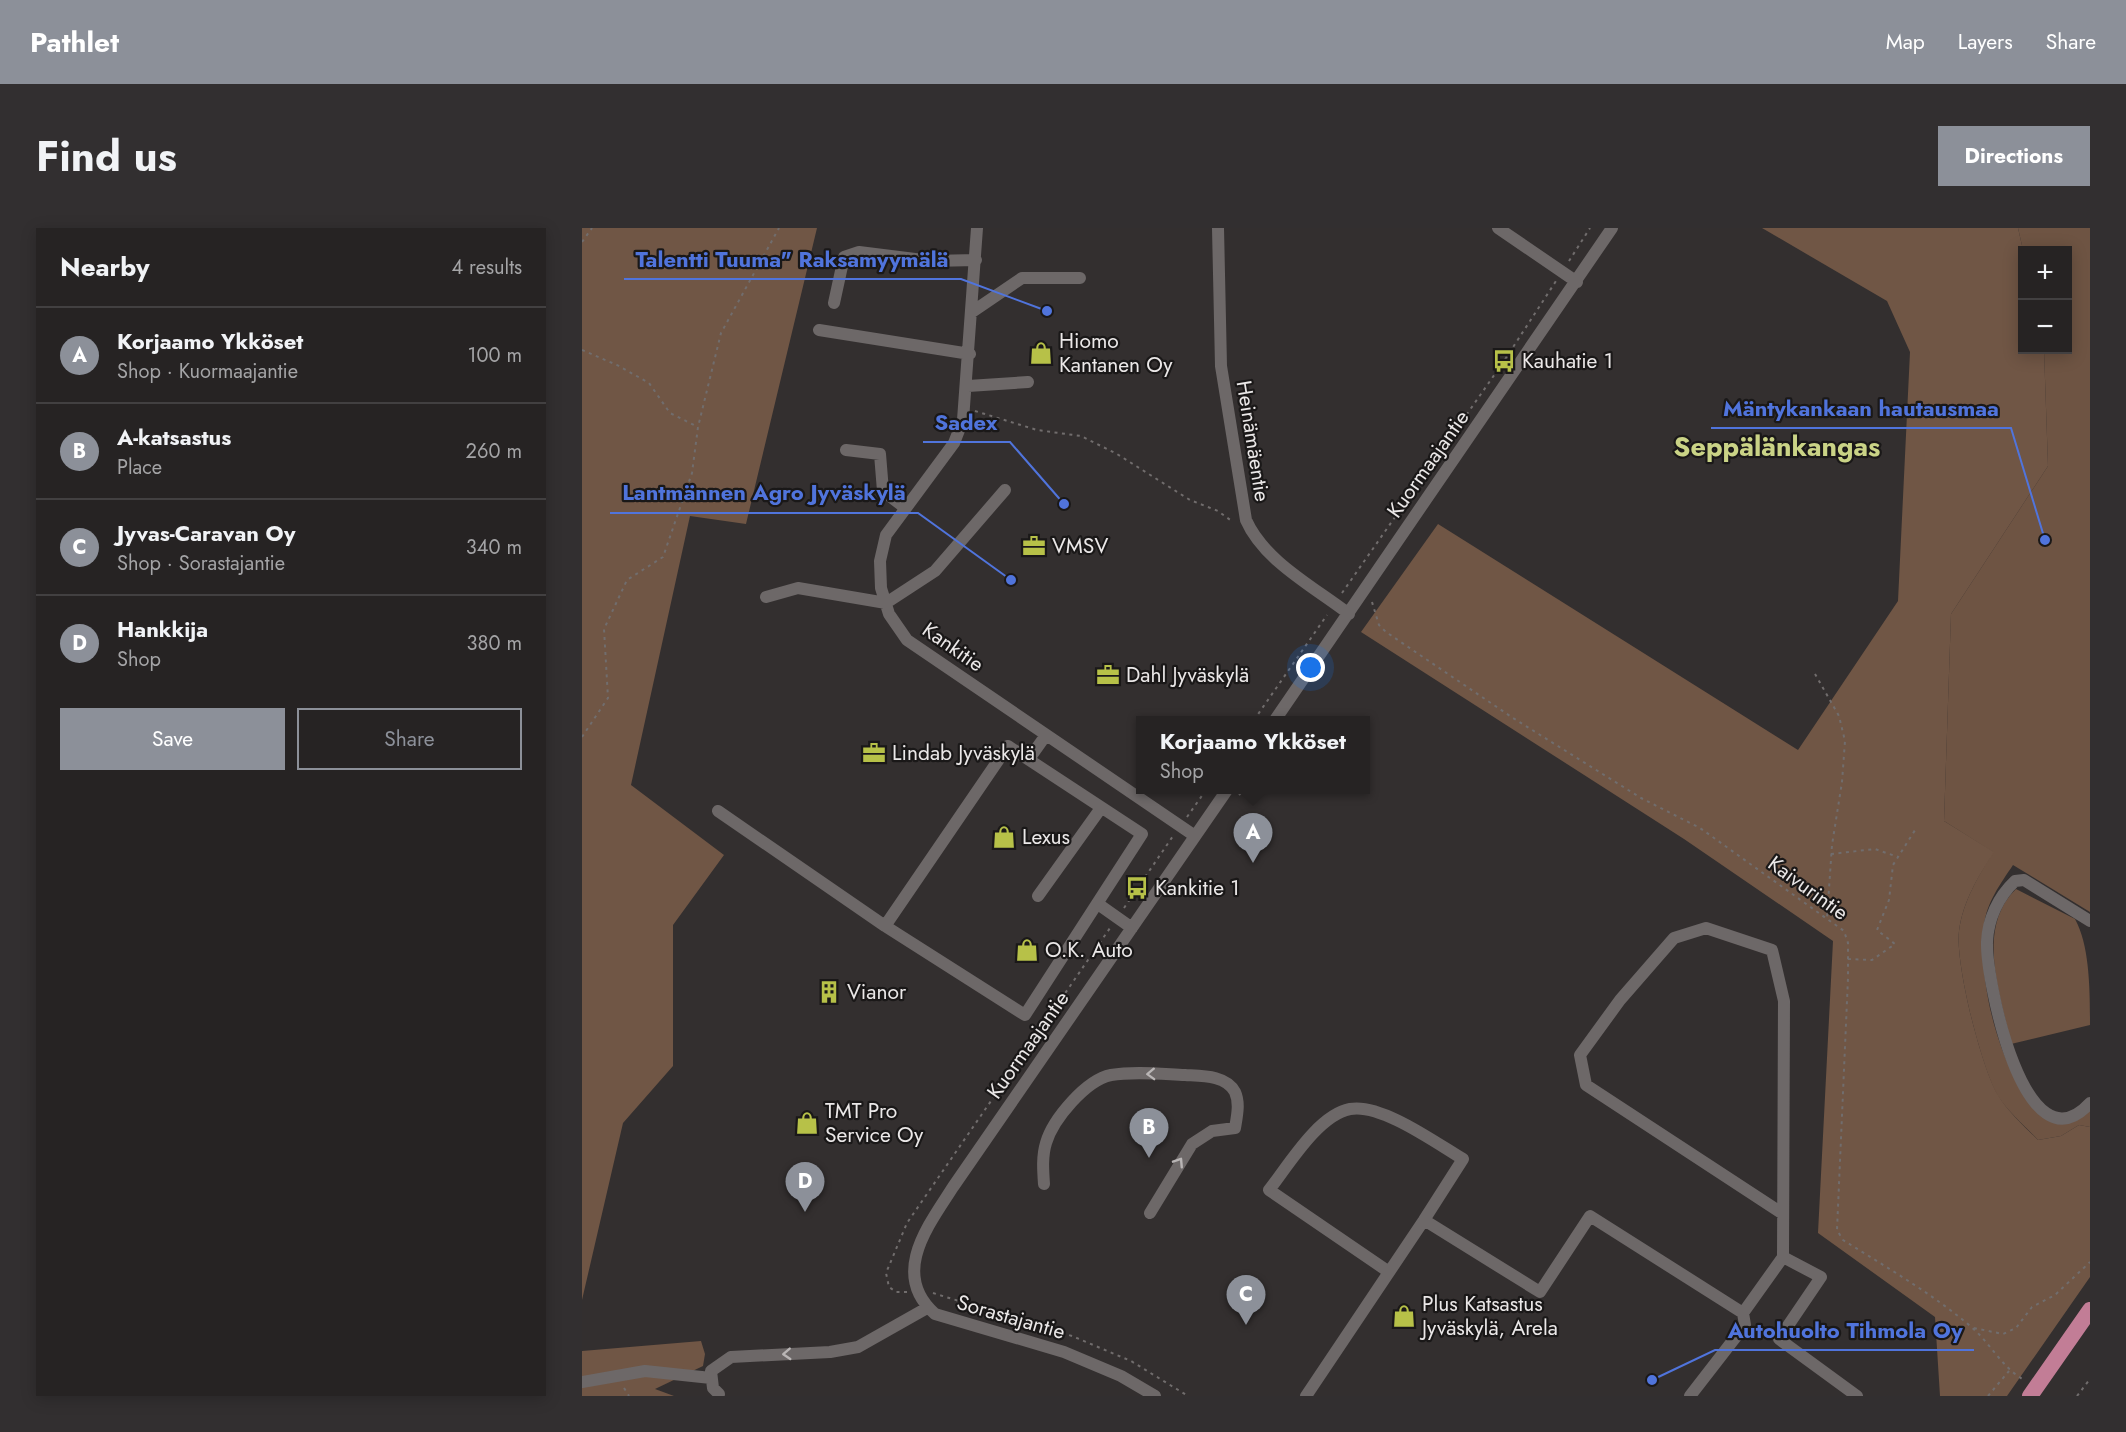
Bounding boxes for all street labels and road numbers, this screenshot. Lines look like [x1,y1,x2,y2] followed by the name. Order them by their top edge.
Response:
[1229,378,1277,504] street label: Heinämäentie
[1380,404,1476,524] street label: Kuormaajantie
[916,615,990,679] street label: Kankitie
[1762,849,1854,927] street label: Kaivurintie
[980,985,1076,1105] street label: Kuormaajantie
[953,1287,1069,1347] street label: Sorastajantie

